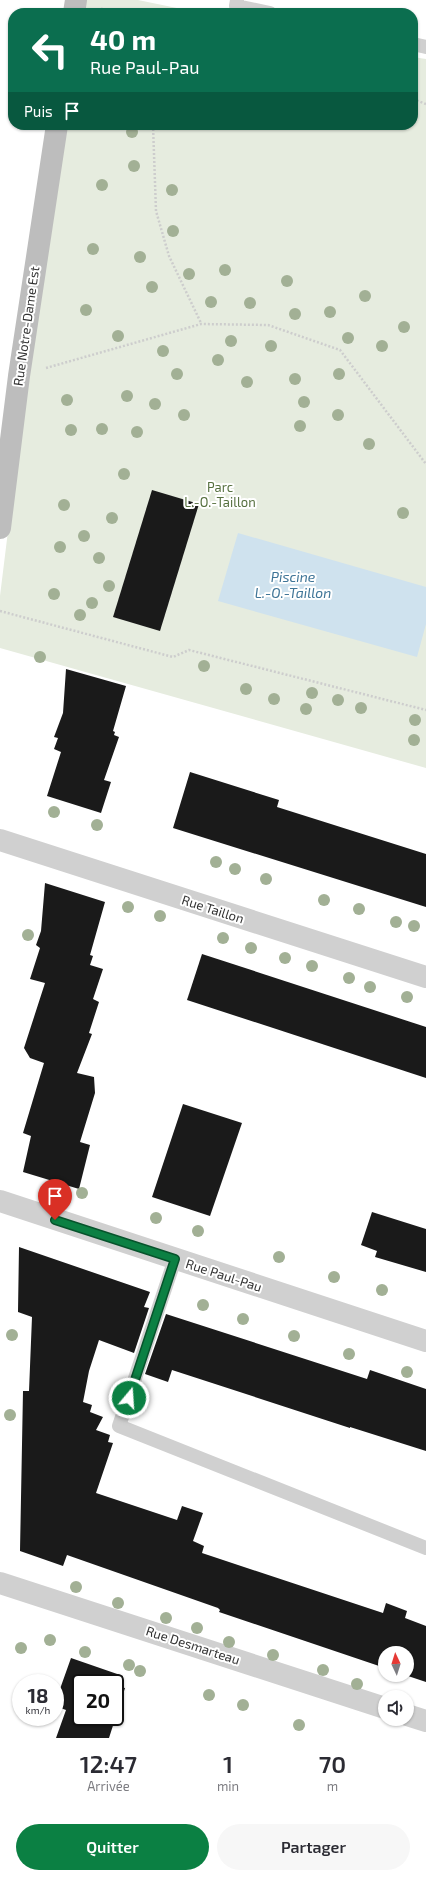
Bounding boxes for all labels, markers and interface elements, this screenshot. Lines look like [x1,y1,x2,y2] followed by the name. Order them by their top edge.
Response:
[90,22,156,56] text: 40 m
[24,24,76,76] icon: left
[90,56,200,78] text: Rue Paul-Pau
[61,100,83,122] icon: arrive
[24,102,53,120] text: Puis
[10,265,42,387] street label: Rue Notre-Dame Est
[184,479,256,510] park label: Parc L.-O.-Taillon
[255,568,331,601] water label: Piscine L.-O.-Taillon
[180,891,246,927] street label: Rue Taillon
[38,1179,72,1220] pin
[44,1185,66,1207] icon: arrive
[184,1255,264,1295] street label: Rue Paul-Pau
[108,1377,150,1419] position arrow
[144,1622,242,1668] street label: Rue Desmarteau
[378,1646,414,1682] north arrow
[378,1646,414,1726] map controls
[72,1674,124,1726] speed limit sign: 20
[27,1683,49,1707] text: 18
[378,1690,414,1726] button: sound
[26,1704,50,1716] text: km/h
[80,1749,137,1778] text: 12:47
[223,1749,233,1778] text: 1
[319,1749,346,1778] text: 70
[87,1778,130,1794] text: Arrivée
[217,1778,239,1794] text: min
[327,1778,338,1794] text: m
[16,1824,209,1870] button: Quitter
[217,1824,410,1870] button: Partager

